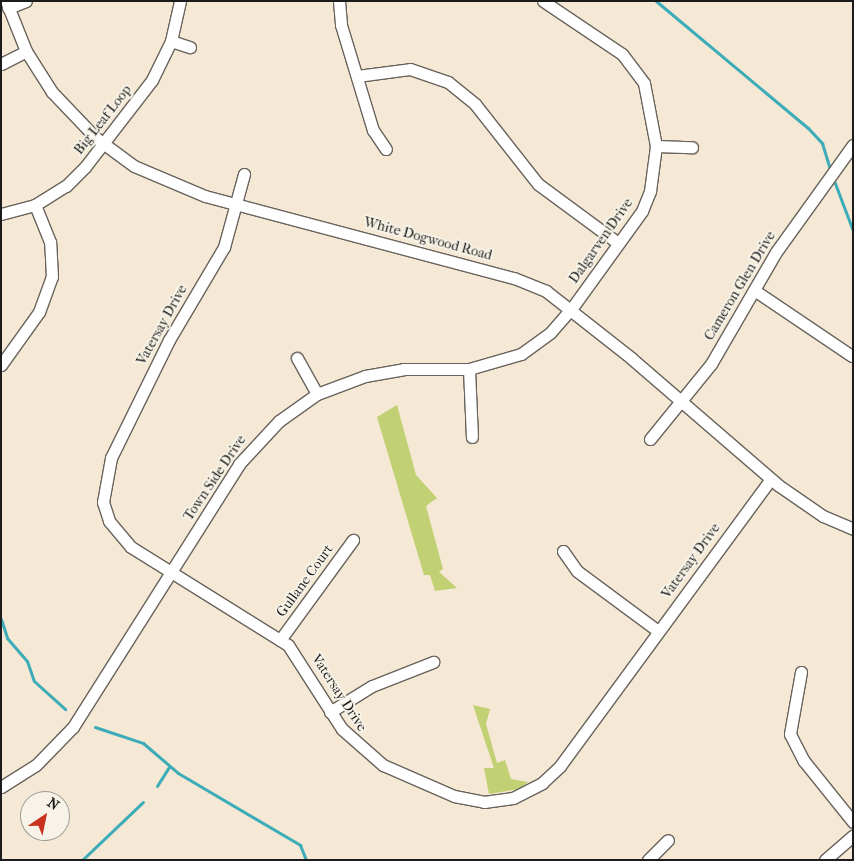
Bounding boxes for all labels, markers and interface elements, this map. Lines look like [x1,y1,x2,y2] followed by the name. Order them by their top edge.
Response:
[71,82,135,158] street label: Big Leaf Loop
[565,195,637,287] street label: Dalgarven Drive
[362,214,494,264] street label: White Dogwood Road
[701,228,779,344] street label: Cameron Glen Drive
[133,282,191,368] street label: Vatersay Drive
[180,432,250,524] street label: Town Side Drive
[658,520,724,602] street label: Vatersay Drive
[273,542,337,620] street label: Gullane Court
[308,651,370,735] street label: Vatersay Drive
[20,791,70,841] north arrow
[44,794,62,814] text: N

